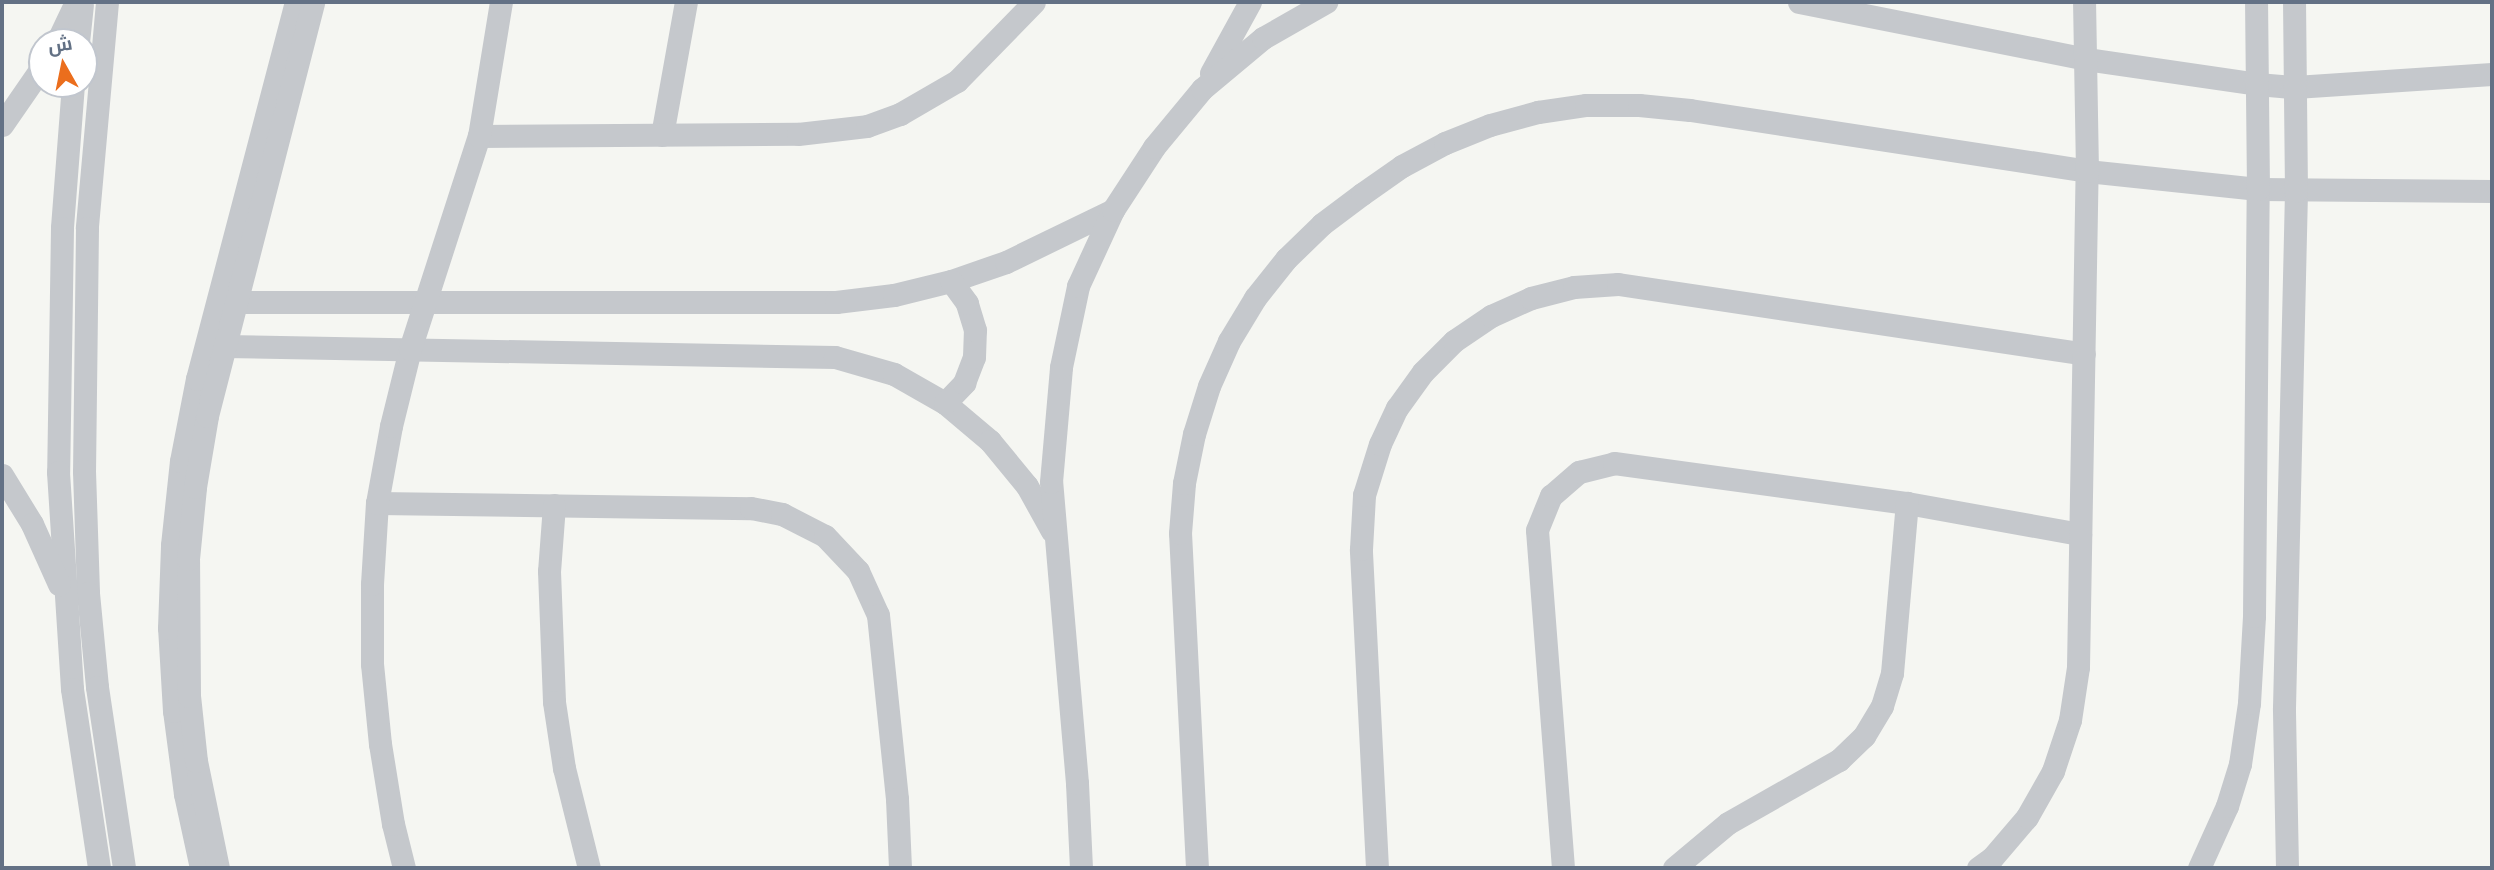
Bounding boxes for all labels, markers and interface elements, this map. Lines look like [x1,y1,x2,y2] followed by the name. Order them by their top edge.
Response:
[28,28,98,98] north arrow
[46,31,74,57] text: ش

